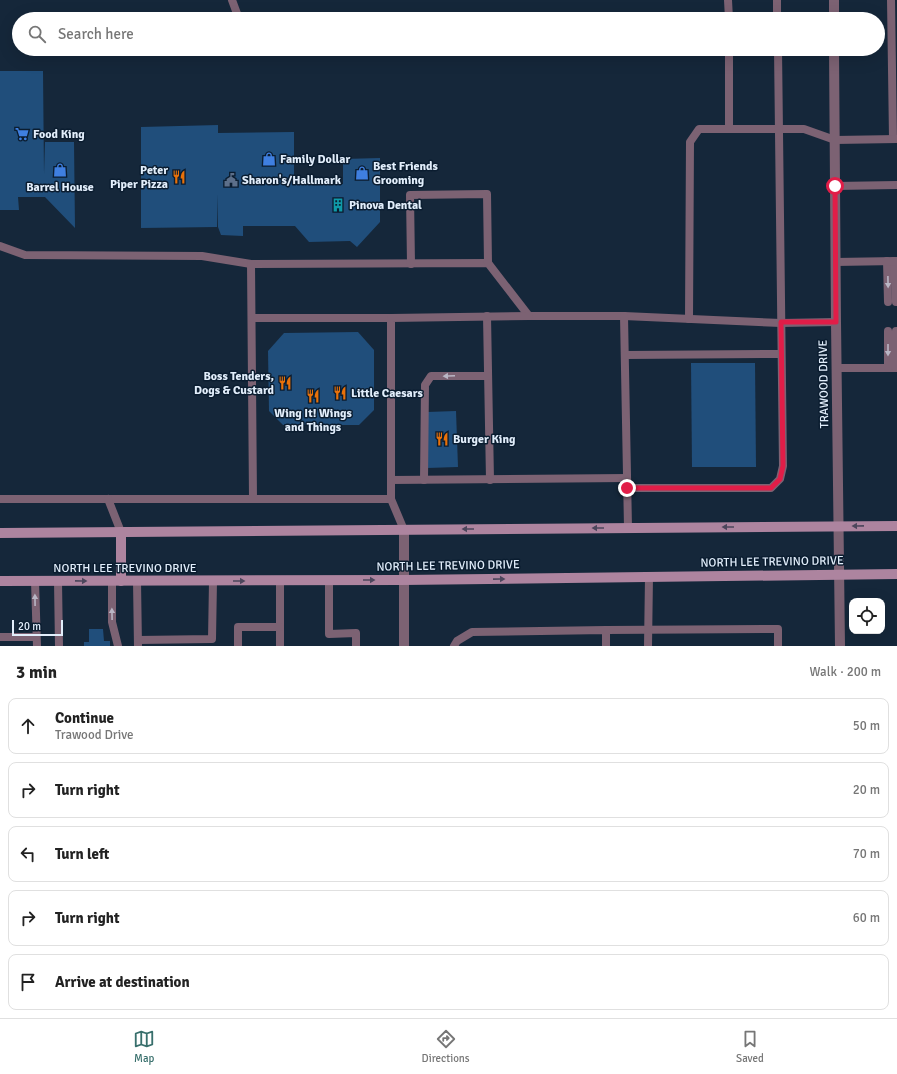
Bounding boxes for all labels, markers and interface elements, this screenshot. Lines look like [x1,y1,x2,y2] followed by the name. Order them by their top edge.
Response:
[12,12,885,56] search box
[26,23,48,45] icon: search
[58,25,134,43] text: Search here
[14,126,30,142] supermarket icon: Food King
[33,127,85,142] place label: Food King
[261,151,277,167] shop icon: Family Dollar
[280,152,350,167] place label: Family Dollar
[373,159,438,188] place label: Best Friends Grooming
[52,162,68,178] shop icon: Barrel House
[110,163,168,192] place label: Peter Piper Pizza
[354,165,370,181] shop icon: Best Friends Grooming
[171,169,187,185] restaurant icon: Peter Piper Pizza
[223,172,239,188] public building icon: Sharon's/Hallmark
[242,173,342,188] place label: Sharon's/Hallmark
[826,177,844,195] route start
[26,180,94,195] place label: Barrel House
[330,197,346,213] building icon: Pinova Dental
[349,198,422,213] place label: Pinova Dental
[885,276,891,289] one-way arrow
[816,339,832,428] street label: TRAWOOD DRIVE
[885,344,891,357] one-way arrow
[194,369,275,398] place label: Boss Tenders, Dogs & Custard
[442,373,455,379] one-way arrow
[277,375,293,391] restaurant icon: Boss Tenders, Dogs & Custard
[332,385,348,401] restaurant icon: Little Caesars
[351,386,423,401] place label: Little Caesars
[305,388,321,404] restaurant icon: Wing It! Wings and Things
[274,406,352,435] place label: Wing It! Wings and Things
[434,431,450,447] restaurant icon: Burger King
[453,432,516,447] place label: Burger King
[618,479,636,497] route end
[851,523,864,529] one-way arrow
[721,524,734,530] one-way arrow
[591,525,604,531] one-way arrow
[461,526,474,532] one-way arrow
[700,553,844,571] street label: NORTH LEE TREVINO DRIVE
[376,557,520,575] street label: NORTH LEE TREVINO DRIVE
[53,561,197,576] street label: NORTH LEE TREVINO DRIVE
[493,576,506,582] one-way arrow
[363,577,376,583] one-way arrow
[75,578,88,584] one-way arrow
[233,578,246,584] one-way arrow
[32,594,39,606] one-way arrow
[849,598,885,634] map controls
[849,598,885,634] button: locate
[109,607,115,620] one-way arrow
[12,618,63,637] scale bar
[18,620,41,633] text: 20 m
[16,662,57,683] text: 3 min
[810,664,881,680] text: Walk · 200 m
[55,709,114,727] text: Continue
[17,715,39,737] icon: ahead
[853,718,880,734] text: 50 m
[55,727,133,743] text: Trawood Drive
[17,779,39,801] icon: right
[55,781,120,799] text: Turn right
[853,782,880,798] text: 20 m
[17,843,39,865] icon: left
[55,845,109,863] text: Turn left
[853,846,880,862] text: 70 m
[17,907,39,929] icon: right
[55,909,120,927] text: Turn right
[853,910,880,926] text: 60 m
[17,971,39,993] icon: arrive
[55,973,190,991] text: Arrive at destination
[133,1028,155,1065] tab: Map
[422,1028,470,1065] tab: Directions
[736,1028,764,1065] tab: Saved

